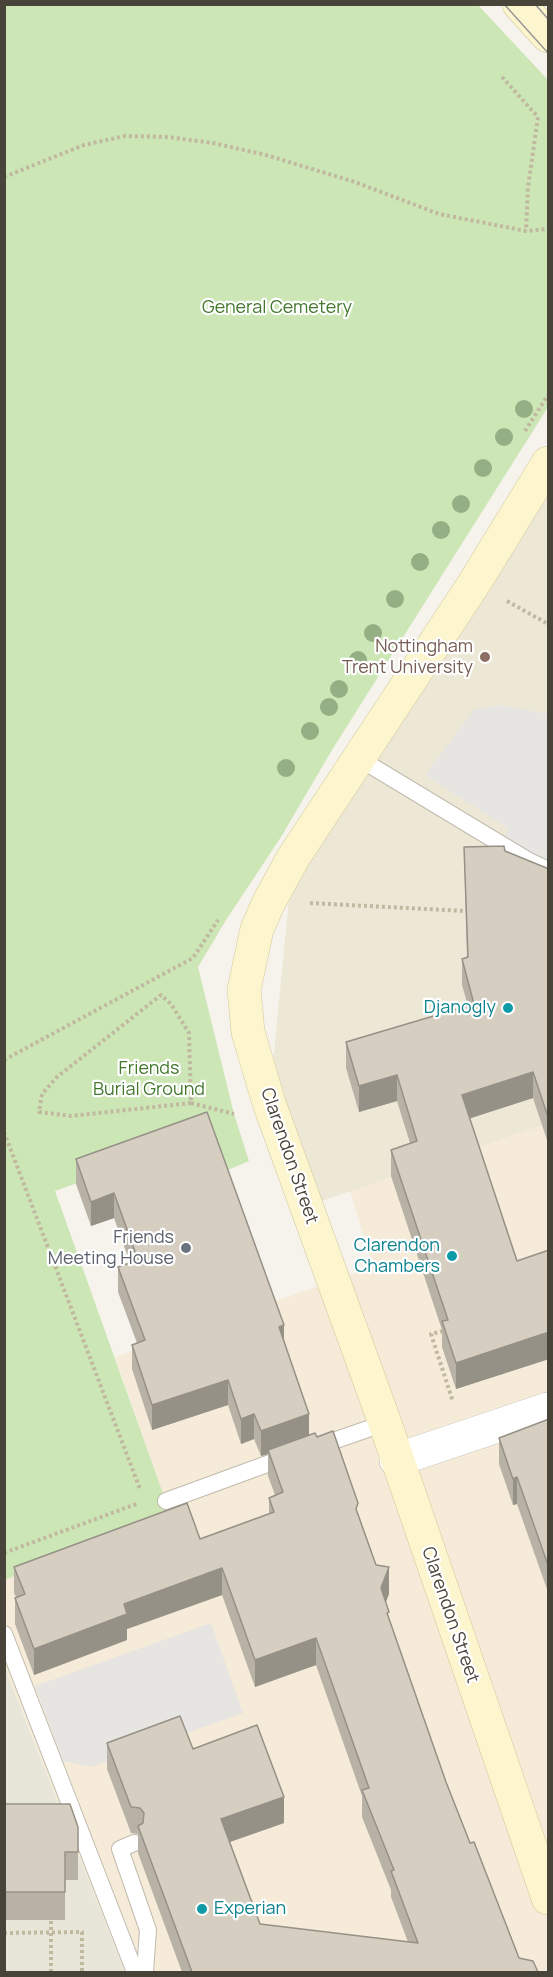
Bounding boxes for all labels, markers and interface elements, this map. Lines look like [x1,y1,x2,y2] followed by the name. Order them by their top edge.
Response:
[202,297,352,319] park label: General Cemetery
[342,636,473,678] place label: Nottingham Trent University
[478,650,492,664] marker: Nottingham Trent University
[424,997,496,1019] place label: Djanogly
[501,1001,515,1015] marker: Djanogly
[93,1058,205,1100] park label: Friends Burial Ground
[256,1085,322,1227] street label: Clarendon Street
[48,1227,174,1270] place label: Friends Meeting House
[354,1235,440,1278] place label: Clarendon Chambers
[179,1241,193,1255] marker: Friends Meeting House
[445,1249,459,1263] marker: Clarendon Chambers
[417,1544,483,1686] street label: Clarendon Street
[214,1898,286,1920] place label: Experian
[195,1902,209,1916] marker: Experian

